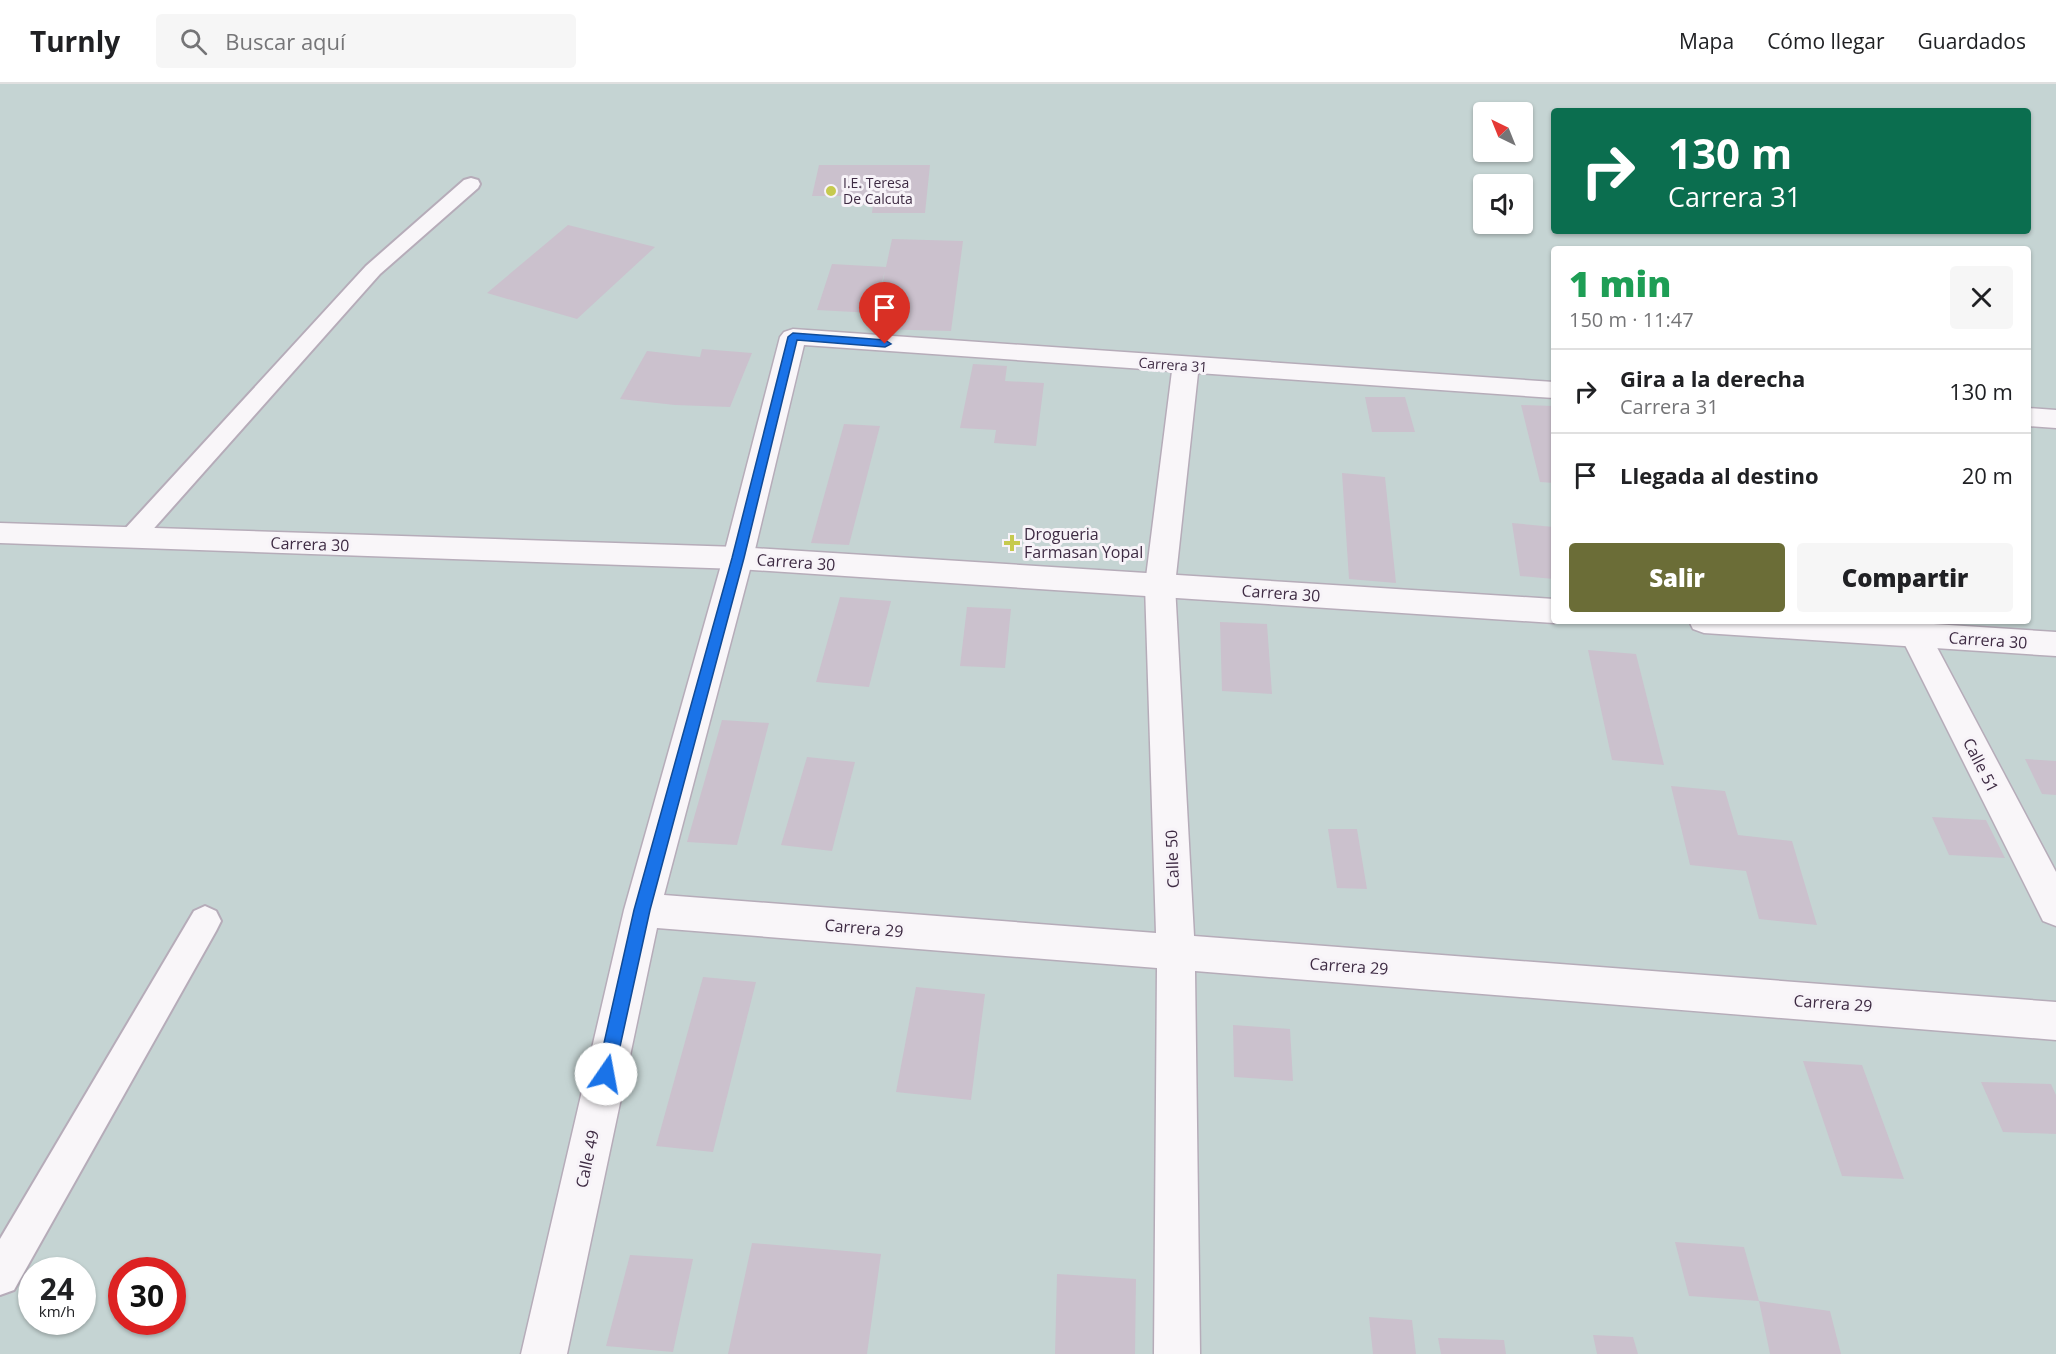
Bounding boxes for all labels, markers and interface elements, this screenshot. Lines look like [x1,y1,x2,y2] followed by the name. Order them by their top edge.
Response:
[156,14,576,68] search box
[30,22,120,60] text: Turnly
[177,25,210,58] icon: search
[225,26,346,56] text: Buscar aquí
[1679,27,1734,55] text: Mapa
[1767,27,1885,55] text: Cómo llegar
[1918,27,2026,55] text: Guardados
[1473,102,1533,162] north arrow
[1473,102,1533,234] map controls
[1668,124,1792,181] text: 130 m
[1569,132,1647,210] icon: right
[843,173,913,208] place label: I.E. Teresa De Calcuta
[1473,174,1533,234] button: sound
[1668,178,1801,215] text: Carrera 31
[824,184,838,198] marker: I.E. Teresa De Calcuta
[1569,259,1671,308] text: 1 min
[1950,266,2013,329] button: close
[859,282,910,344] pin
[868,291,901,324] icon: arrive
[1569,306,1694,333] text: 150 m · 11:47
[1138,353,1208,376] street label: Carrera 31
[1620,363,1805,393] text: Gira a la derecha
[1569,375,1602,408] icon: right
[1949,376,2013,406] text: 130 m
[1620,393,1719,420] text: Carrera 31
[1569,459,1602,492] icon: arrive
[1620,460,1819,490] text: Llegada al destino
[1962,460,2013,490] text: 20 m
[1024,523,1143,563] place label: Drogueria Farmasan Yopal
[270,532,350,556] street label: Carrera 30
[1005,536,1019,550] marker: Drogueria Farmasan Yopal
[1569,543,1785,612] button: Salir
[1797,543,2013,612] button: Compartir
[756,548,836,576] street label: Carrera 30
[1241,579,1321,607] street label: Carrera 30
[1948,626,2028,654] street label: Carrera 30
[1958,734,2004,796] street label: Calle 51
[1160,829,1184,889] street label: Calle 50
[824,914,904,942] street label: Carrera 29
[1309,952,1389,980] street label: Carrera 29
[1793,989,1873,1017] street label: Carrera 29
[574,1042,638,1106] position arrow
[570,1128,604,1190] street label: Calle 49
[108,1257,186,1335] speed limit sign: 30
[40,1268,74,1309] text: 24
[39,1301,75,1321] text: km/h

